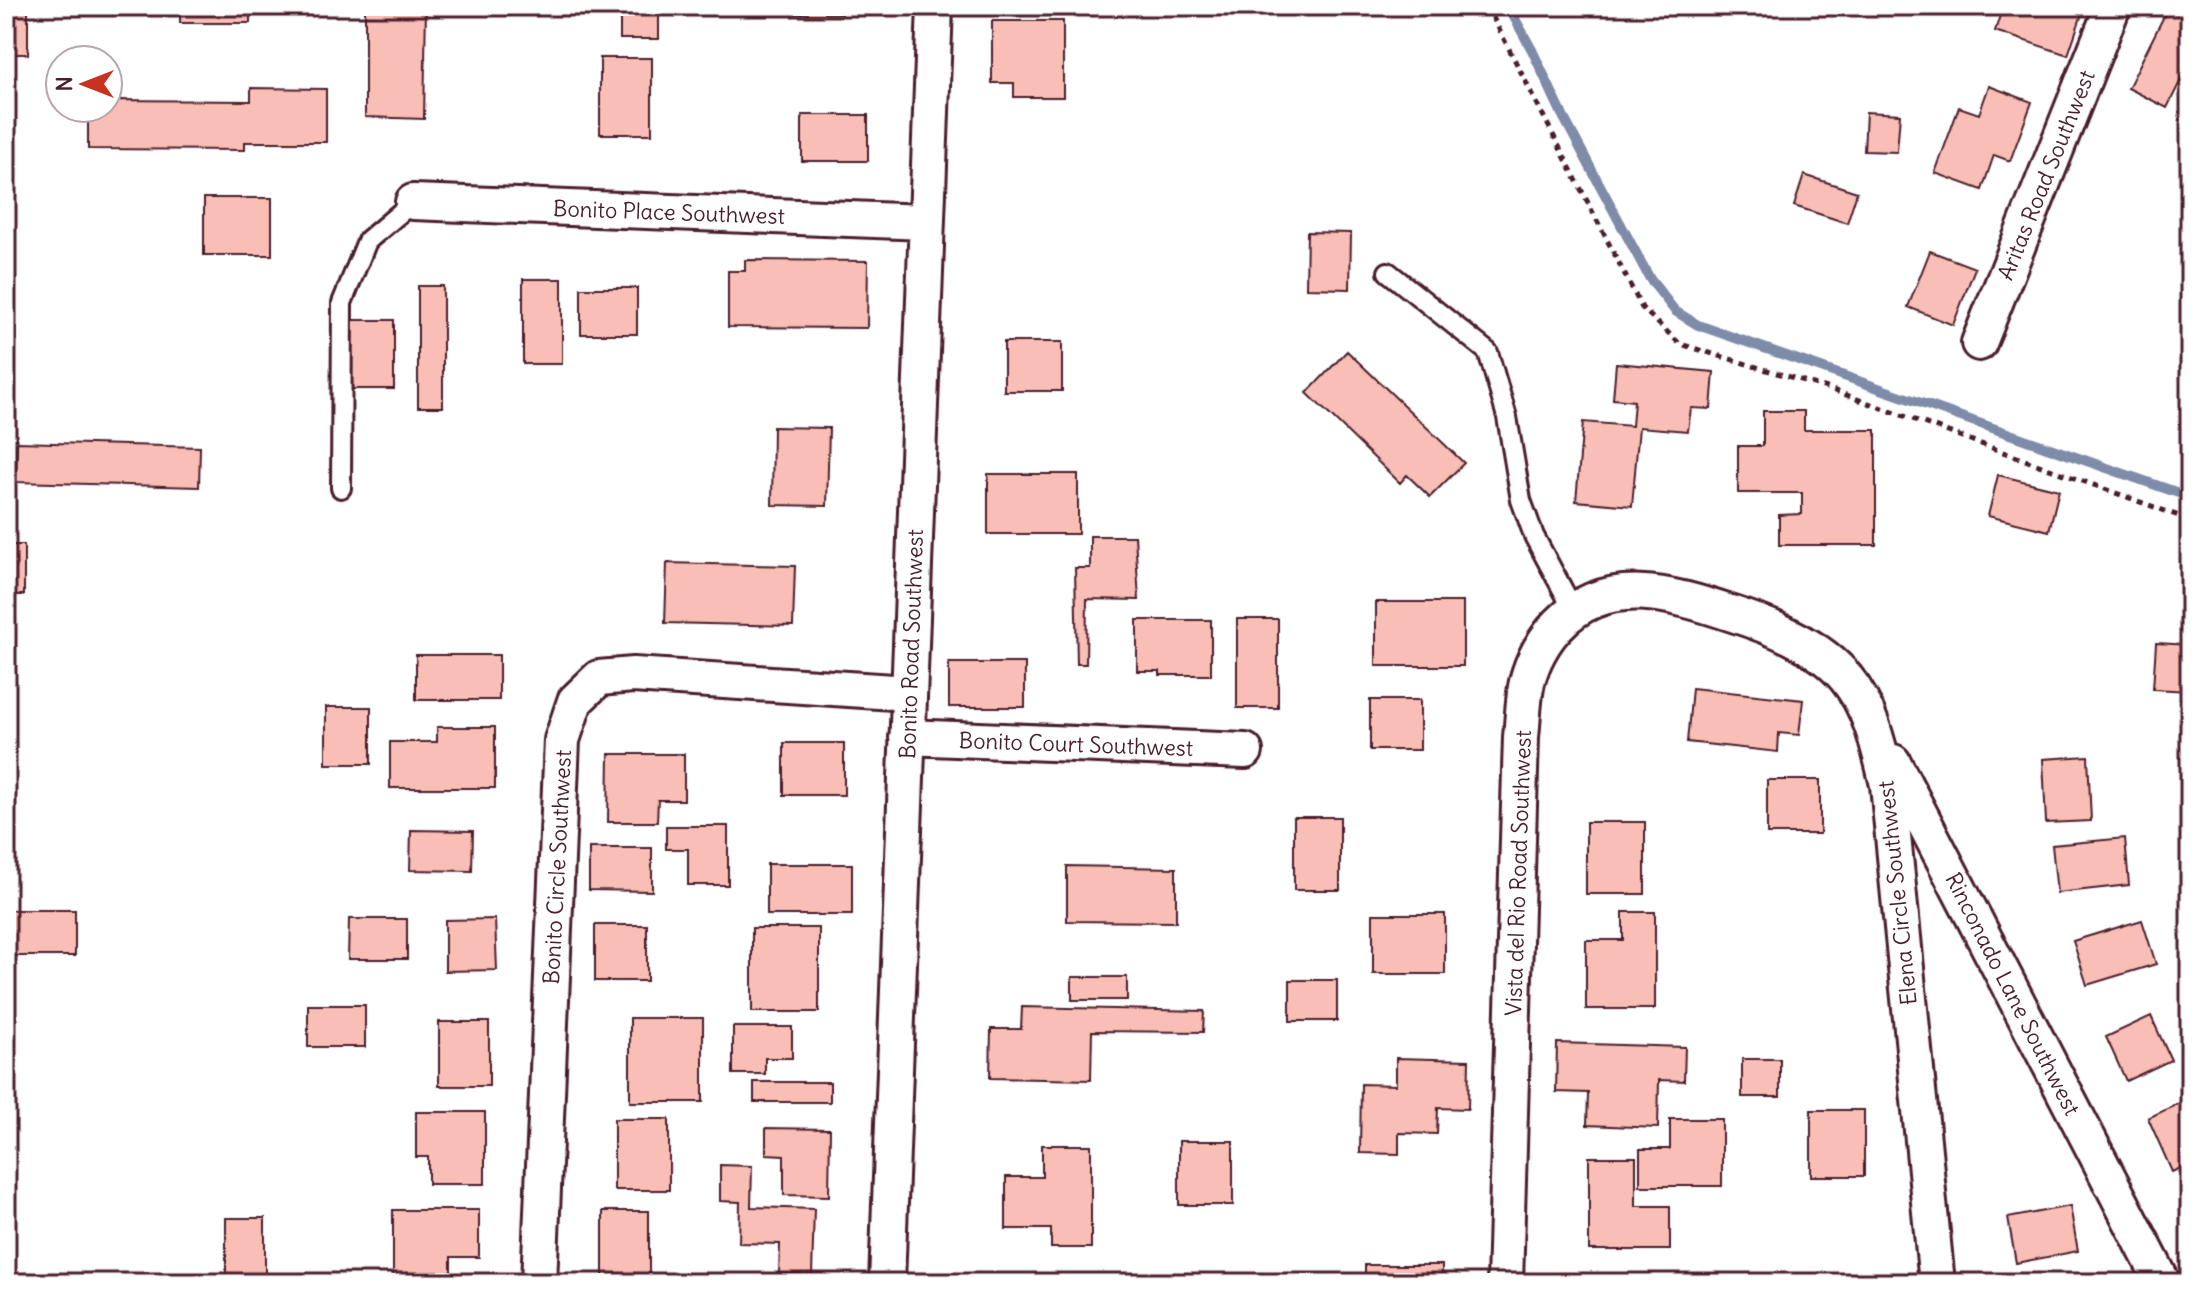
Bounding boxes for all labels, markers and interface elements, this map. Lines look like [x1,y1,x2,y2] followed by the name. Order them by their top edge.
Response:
[44,44,124,124] north arrow
[1991,66,2101,284] street label: Aritas Road Southwest
[50,76,78,92] text: N
[553,194,785,230] street label: Bonito Place Southwest
[893,528,929,760] street label: Bonito Road Southwest
[958,726,1194,762] street label: Bonito Court Southwest
[1499,730,1537,1016] street label: Vista del Rio Road Southwest
[537,749,577,985] street label: Bonito Circle Southwest
[1871,779,1923,1007] street label: Elena Circle Southwest
[1939,868,2087,1120] street label: Rinconado Lane Southwest

